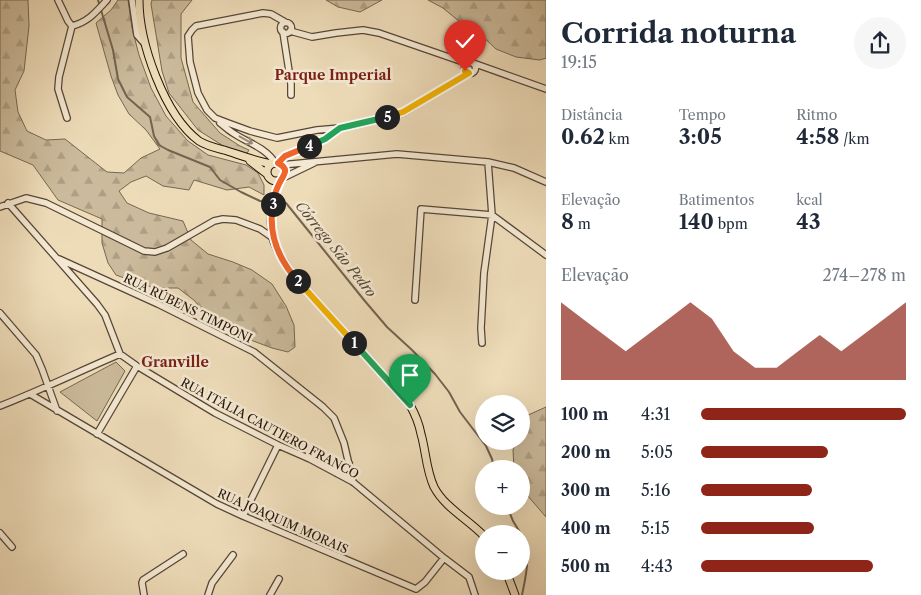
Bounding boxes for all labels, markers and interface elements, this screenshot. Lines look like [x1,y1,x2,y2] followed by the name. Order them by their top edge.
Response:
[561,16,796,50] text: Corrida noturna
[854,17,906,69] button: share
[444,20,486,71] pin
[451,27,479,55] icon: check
[561,52,597,72] text: 19:15
[275,66,392,84] district label: Parque Imperial
[374,104,400,130] pin: 5
[561,106,623,124] text: Distância
[679,106,726,124] text: Tempo
[796,106,837,124] text: Ritmo
[384,108,391,126] text: 5
[561,124,605,149] text: 0.62
[679,124,722,149] text: 3:05
[796,124,840,149] text: 4:58
[605,130,630,148] text: km
[840,130,869,148] text: /km
[296,134,322,158] pin: 4
[238,135,253,145] one-way arrow
[305,137,314,155] text: 4
[561,191,620,209] text: Elevação
[679,191,754,209] text: Batimentos
[796,191,823,209] text: kcal
[260,192,286,216] pin: 3
[270,195,277,213] text: 3
[292,197,381,301] water label: Córrego São Pedro
[561,209,574,234] text: 8
[679,209,714,234] text: 140
[796,209,821,234] text: 43
[574,215,591,233] text: m
[714,215,748,233] text: bpm
[561,265,629,285] text: Elevação
[823,265,906,285] text: 274–278 m
[286,268,310,294] pin: 2
[121,269,255,346] street label: RUA RÚBENS TIMPONI
[294,272,303,290] text: 2
[342,330,366,356] pin: 1
[351,334,358,352] text: 1
[141,353,209,371] district label: Granville
[389,354,431,405] pin
[396,361,424,389] icon: arrive
[178,374,362,481] street label: RUA ITÁLIA CAUTIERO FRANCO
[475,395,530,580] map controls
[475,395,530,450] button: layers
[561,404,608,424] text: 100 m
[641,404,670,424] text: 4:31
[561,442,611,462] text: 200 m
[641,442,673,462] text: 5:05
[475,460,530,515] button: +
[561,480,610,500] text: 300 m
[641,480,670,500] text: 5:16
[215,485,351,557] street label: RUA JOAQUIM MORAIS
[561,518,611,538] text: 400 m
[641,518,670,538] text: 5:15
[475,525,530,580] button: −
[561,556,610,576] text: 500 m
[641,556,673,576] text: 4:43

